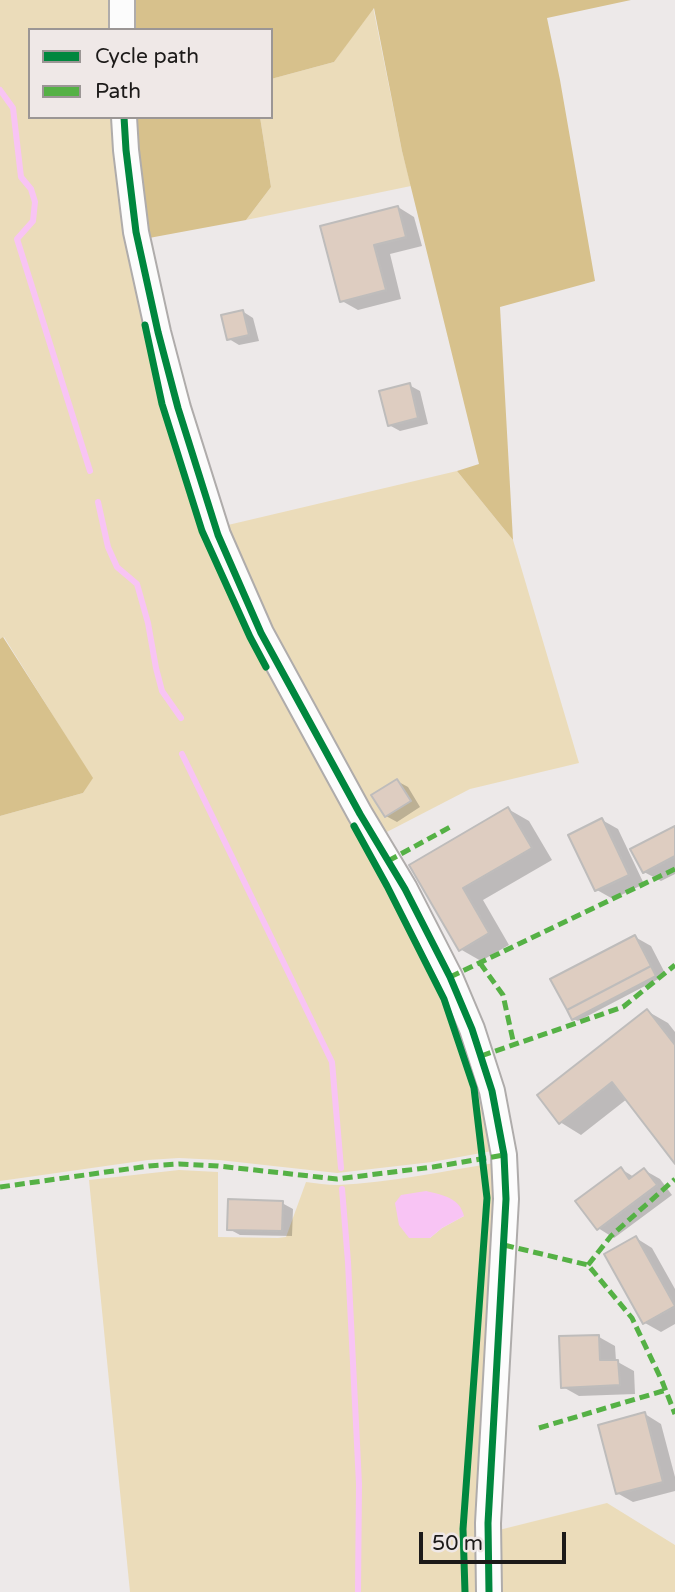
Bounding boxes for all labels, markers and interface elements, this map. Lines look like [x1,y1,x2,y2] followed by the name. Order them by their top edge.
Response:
[28,28,273,119] legend
[95,44,199,69] text: Cycle path
[95,79,141,104] text: Path
[423,1518,570,1562] scale bar
[432,1531,483,1556] text: 50 m

